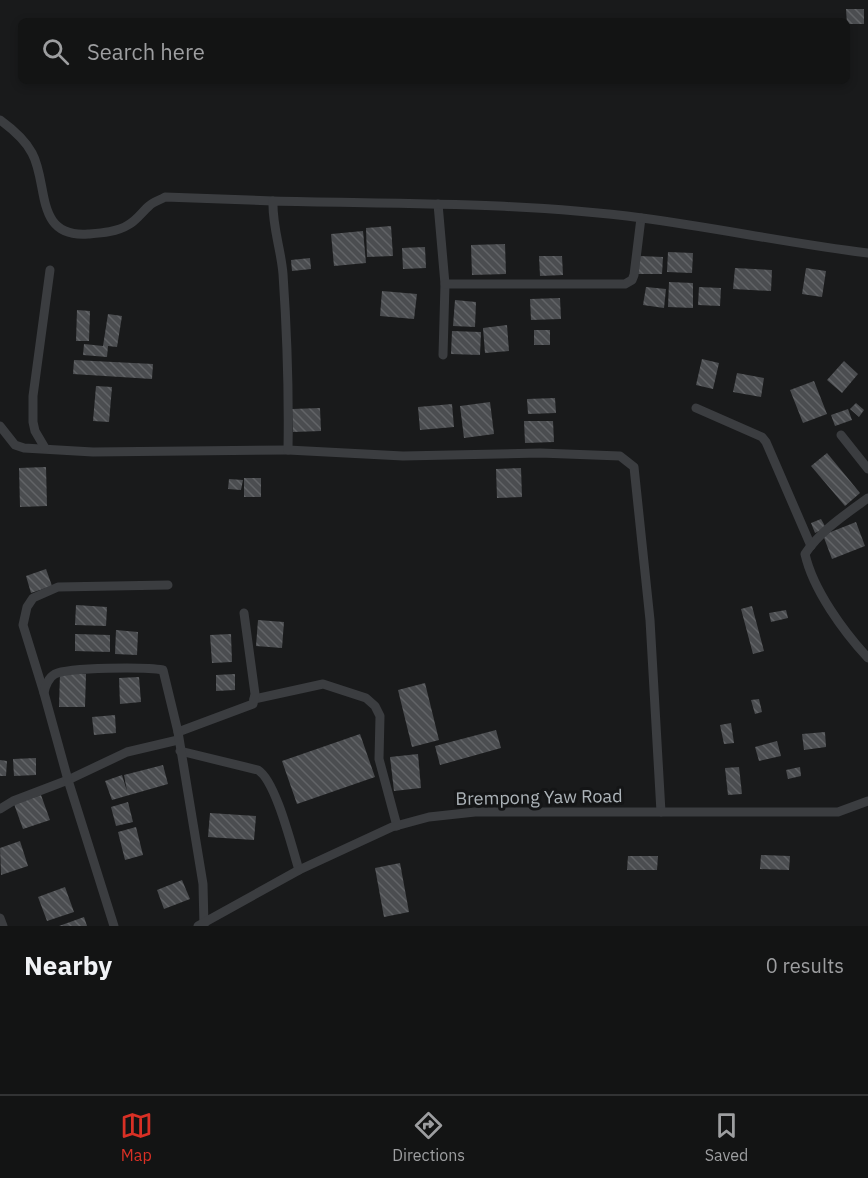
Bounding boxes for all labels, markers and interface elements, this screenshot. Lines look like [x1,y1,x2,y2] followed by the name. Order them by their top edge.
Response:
[18,18,850,84] search box
[39,35,72,68] icon: search
[87,37,205,66] text: Search here
[455,784,623,810] street label: Brempong Yaw Road
[24,948,112,982] text: Nearby
[766,952,844,979] text: 0 results
[120,1109,153,1165] tab: Map
[392,1109,465,1165] tab: Directions
[705,1109,748,1165] tab: Saved

